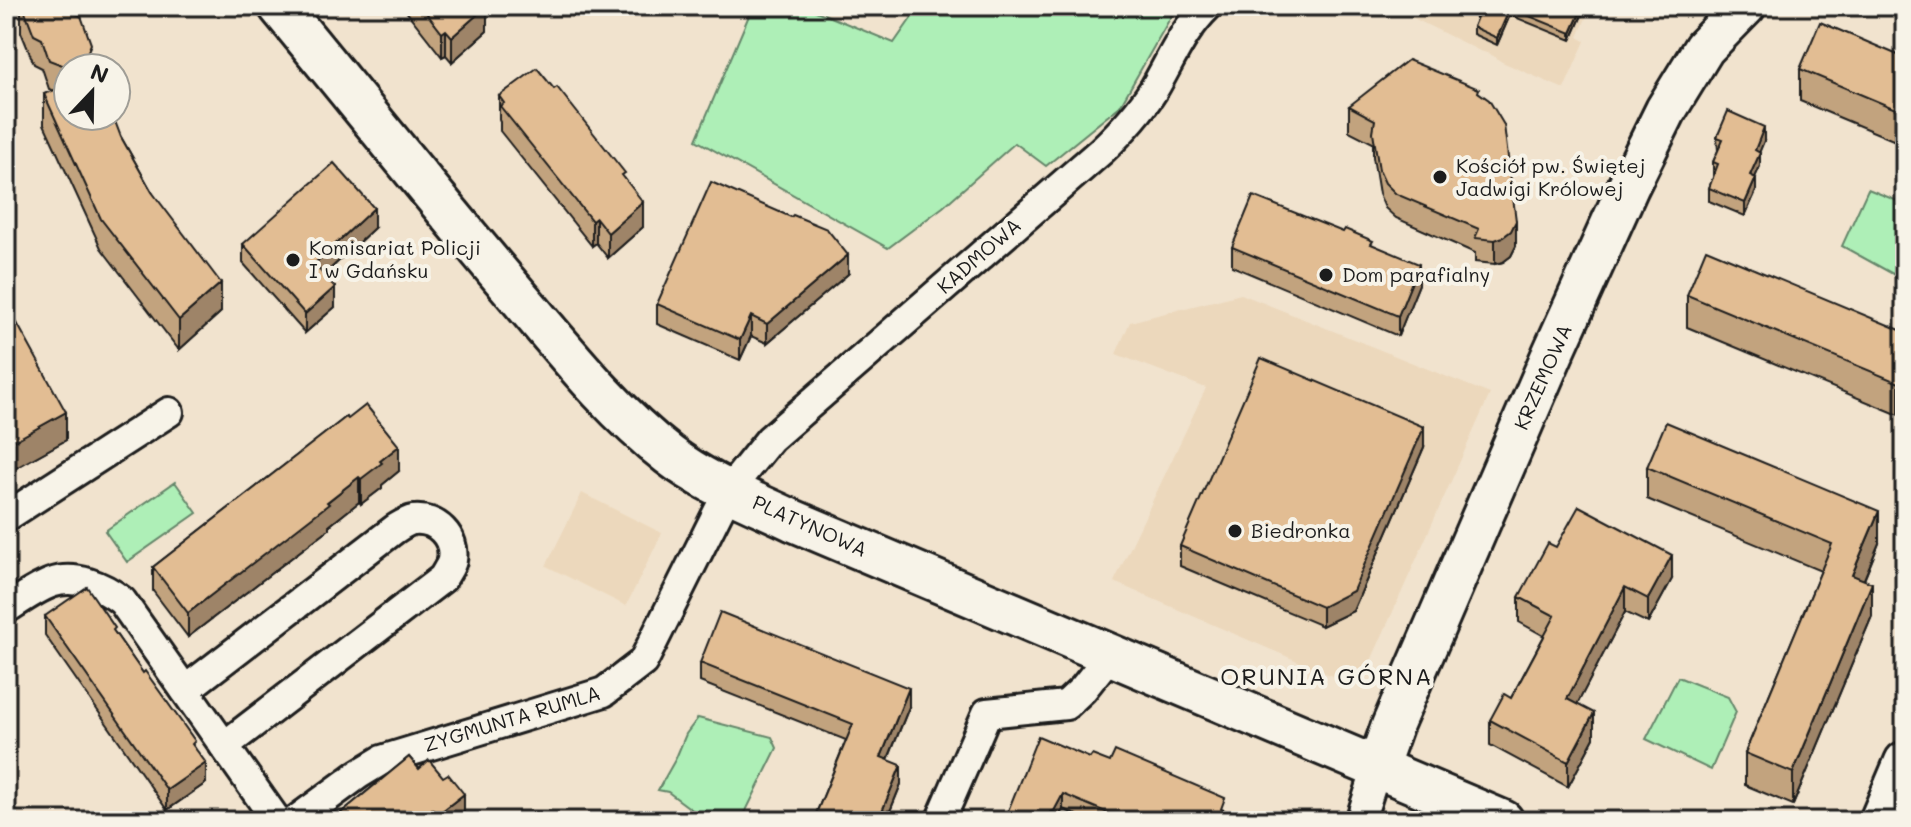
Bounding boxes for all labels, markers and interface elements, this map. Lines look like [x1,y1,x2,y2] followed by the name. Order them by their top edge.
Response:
[52,52,132,132] north arrow
[87,56,113,90] text: N
[1456,152,1645,201] place label: Kościół pw. Świętej Jadwigi Królowej
[1431,168,1449,186] marker: Kościół pw. Świętej Jadwigi Królowej
[931,212,1026,299] street label: KADMOWA
[309,234,481,283] place label: Komisariat Policji I w Gdańsku
[284,251,302,269] marker: Komisariat Policji I w Gdańsku
[1342,261,1490,287] place label: Dom parafialny
[1317,266,1335,284] marker: Dom parafialny
[1507,320,1577,434] street label: KRZEMOWA
[749,488,872,562] street label: PLATYNOWA
[1251,517,1351,543] place label: Biedronka
[1226,522,1244,540] marker: Biedronka
[1220,660,1434,691] district label: ORUNIA GÓRNA
[420,679,603,757] street label: ZYGMUNTA RUMLA

